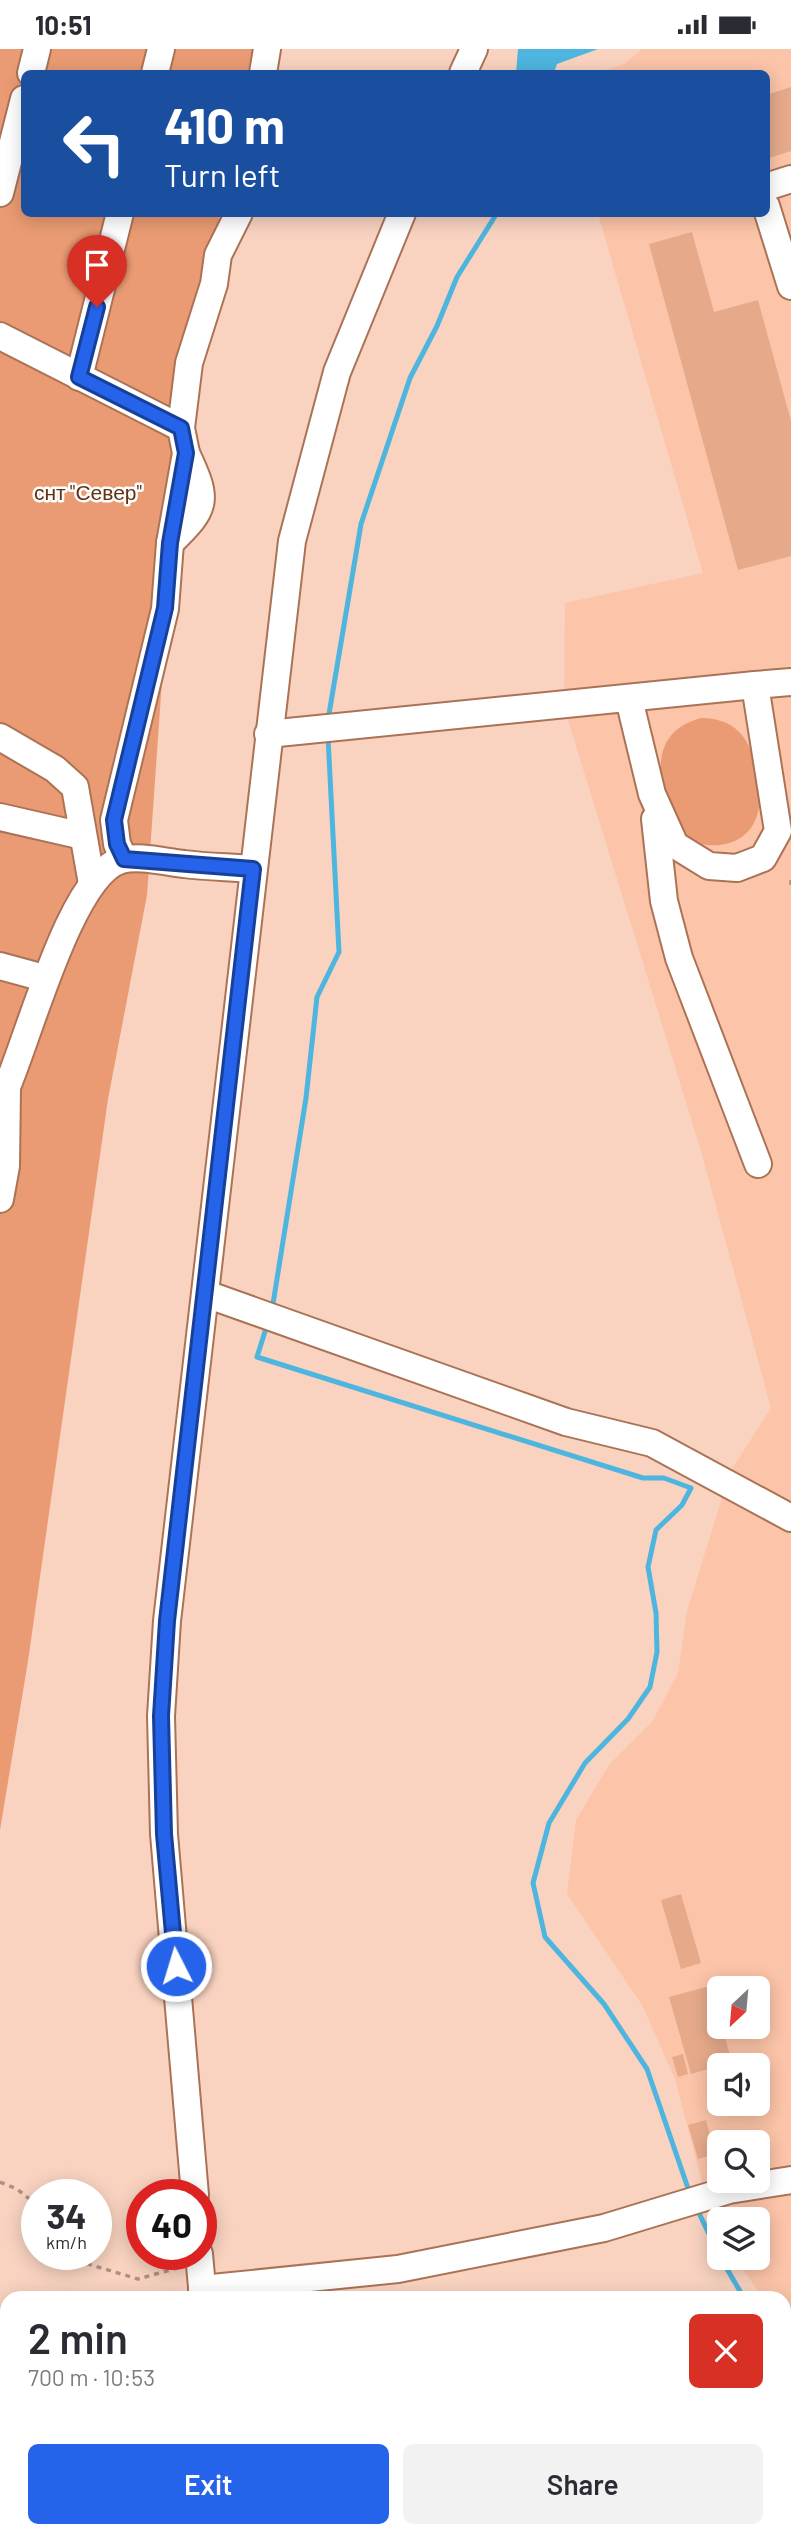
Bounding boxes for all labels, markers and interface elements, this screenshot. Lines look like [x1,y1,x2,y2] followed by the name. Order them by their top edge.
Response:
[35,9,91,40] text: 10:51
[164,95,285,154] text: 410 m
[49,98,140,189] icon: left
[164,155,281,193] text: Turn left
[67,235,127,307] pin
[78,246,116,284] icon: arrive
[34,479,142,504] park label: снт "Север"
[139,1929,213,2003] position arrow
[707,1976,770,2039] north arrow
[707,1976,770,2270] map controls
[707,2053,770,2116] button: sound
[707,2130,770,2193] button: search
[126,2179,217,2270] speed limit sign: 40
[46,2194,87,2236] text: 34
[707,2207,770,2270] button: layers
[46,2231,87,2253] text: km/h
[28,2312,128,2362] text: 2 min
[689,2314,763,2388] button: close
[28,2363,155,2391] text: 700 m · 10:53
[28,2444,389,2524] button: Exit
[403,2444,763,2524] button: Share

